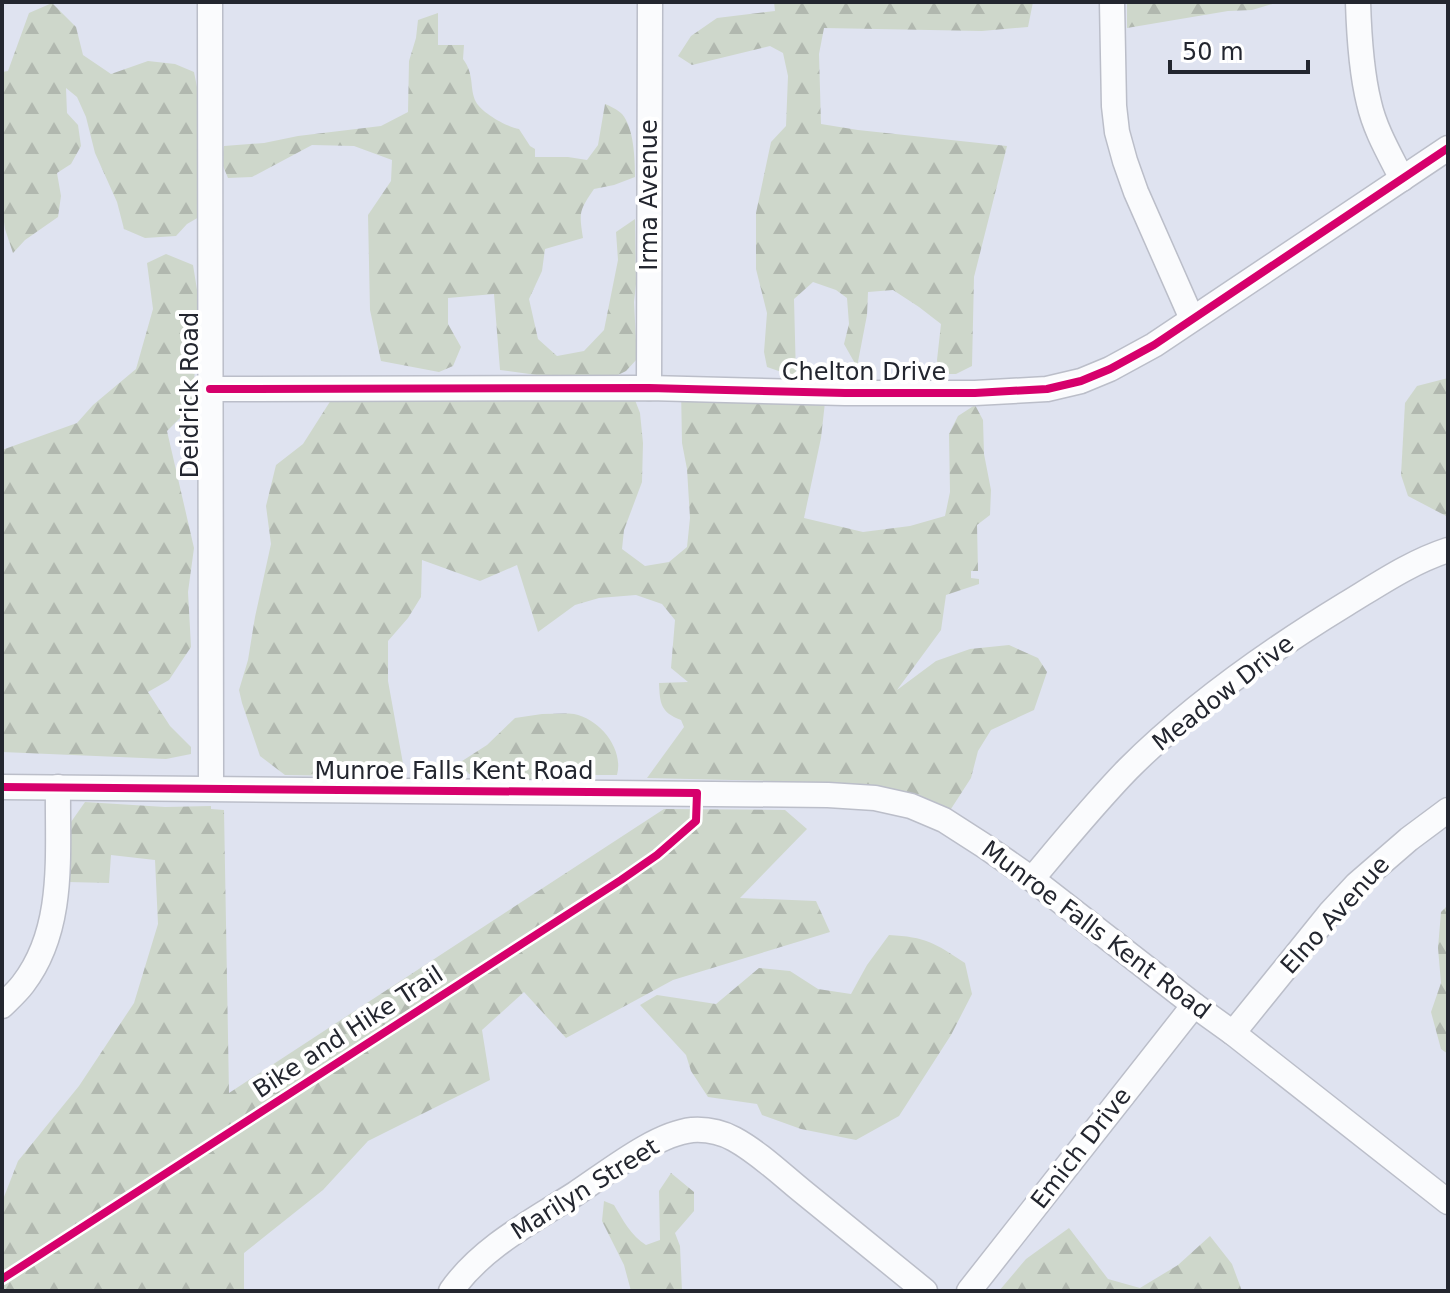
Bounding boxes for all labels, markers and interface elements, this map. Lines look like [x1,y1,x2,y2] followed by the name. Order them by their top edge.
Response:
[1170,24,1308,74] scale bar
[1182,38,1244,66] text: 50 m
[635,119,663,271] street label: Irma Avenue
[176,312,204,478] street label: Deidrick Road
[782,358,946,386] street label: Chelton Drive
[1147,629,1299,757] street label: Meadow Drive
[314,757,594,785] street label: Munroe Falls Kent Road
[976,835,1216,1025] street label: Munroe Falls Kent Road
[1275,850,1395,980] street label: Elno Avenue
[248,960,448,1104] street label: Bike and Hike Trail
[1025,1082,1137,1214] street label: Emich Drive
[506,1132,664,1246] street label: Marilyn Street

